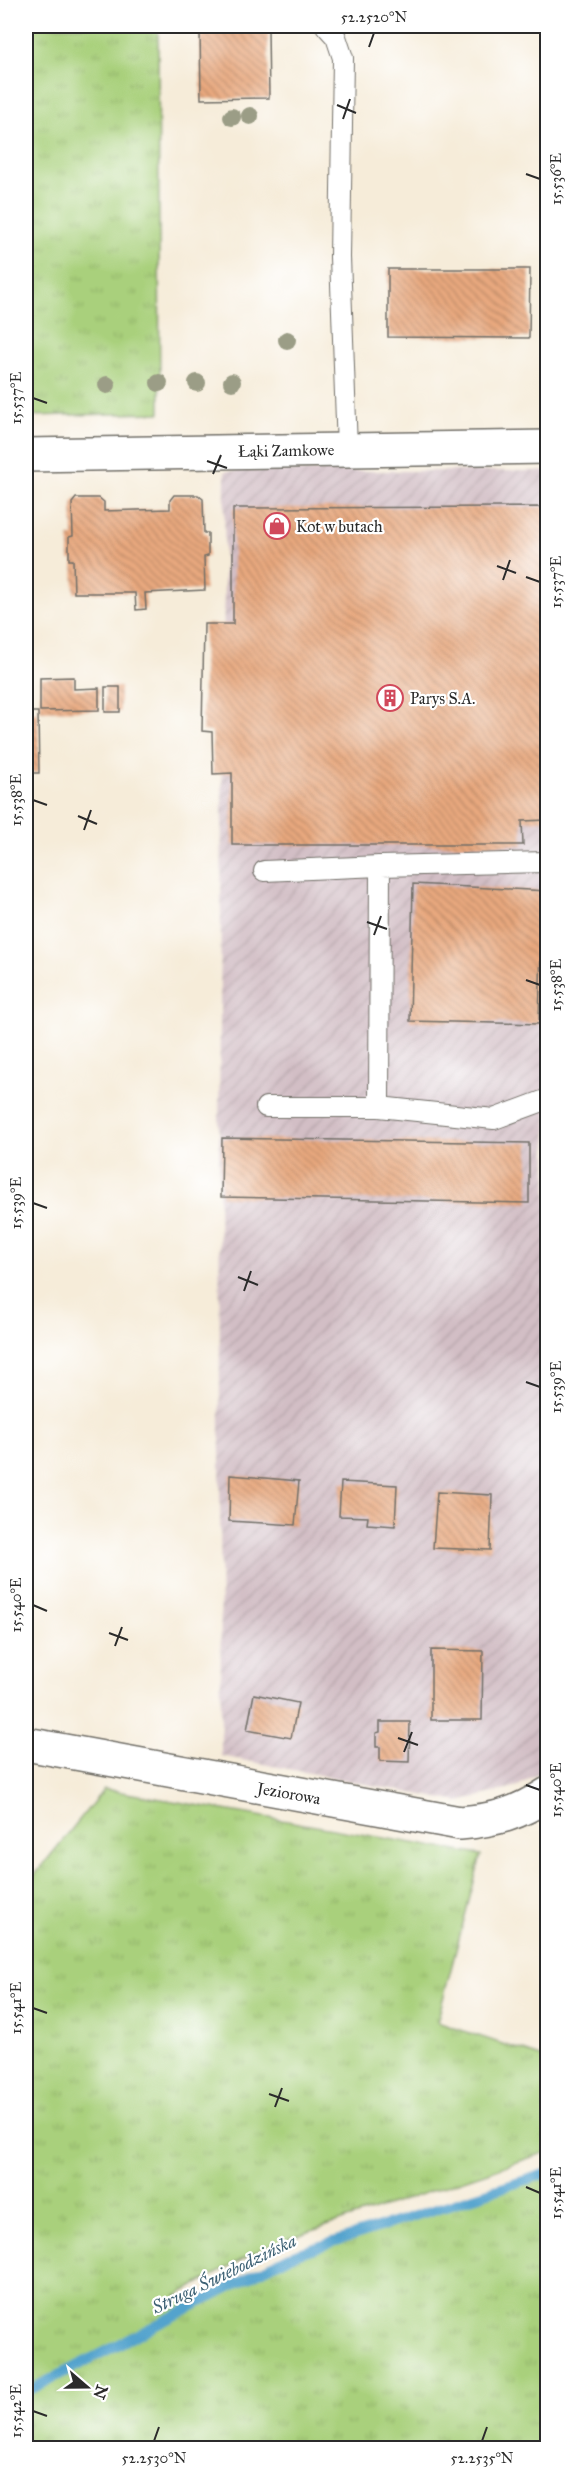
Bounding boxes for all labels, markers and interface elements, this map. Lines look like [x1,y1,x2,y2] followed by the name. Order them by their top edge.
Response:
[341,8,407,26] text: 52.2520°N
[547,153,565,205] text: 15.536°E
[7,372,25,424] text: 15.537°E
[238,440,335,461] street label: Łąki Zamkowe
[262,511,292,541] shop icon: Kot w butach
[296,517,383,536] place label: Kot w butach
[547,556,565,608] text: 15.537°E
[375,683,405,713] building icon: Parys S.A.
[410,689,475,708] place label: Parys S.A.
[7,774,25,826] text: 15.538°E
[547,959,565,1011] text: 15.538°E
[7,1176,25,1229] text: 15.539°E
[547,1360,565,1413] text: 15.539°E
[7,1577,25,1633] text: 15.540°E
[547,1762,565,1818] text: 15.540°E
[254,1778,322,1809] street label: Jeziorowa
[7,1982,25,2034] text: 15.541°E
[547,2167,565,2219] text: 15.541°E
[146,2228,300,2319] water label: Struga Świebodzińska
[57,2357,117,2417] north arrow
[89,2382,112,2402] text: N
[7,2384,25,2438] text: 15.542°E
[122,2449,187,2467] text: 52.2530°N
[450,2449,514,2467] text: 52.2535°N

